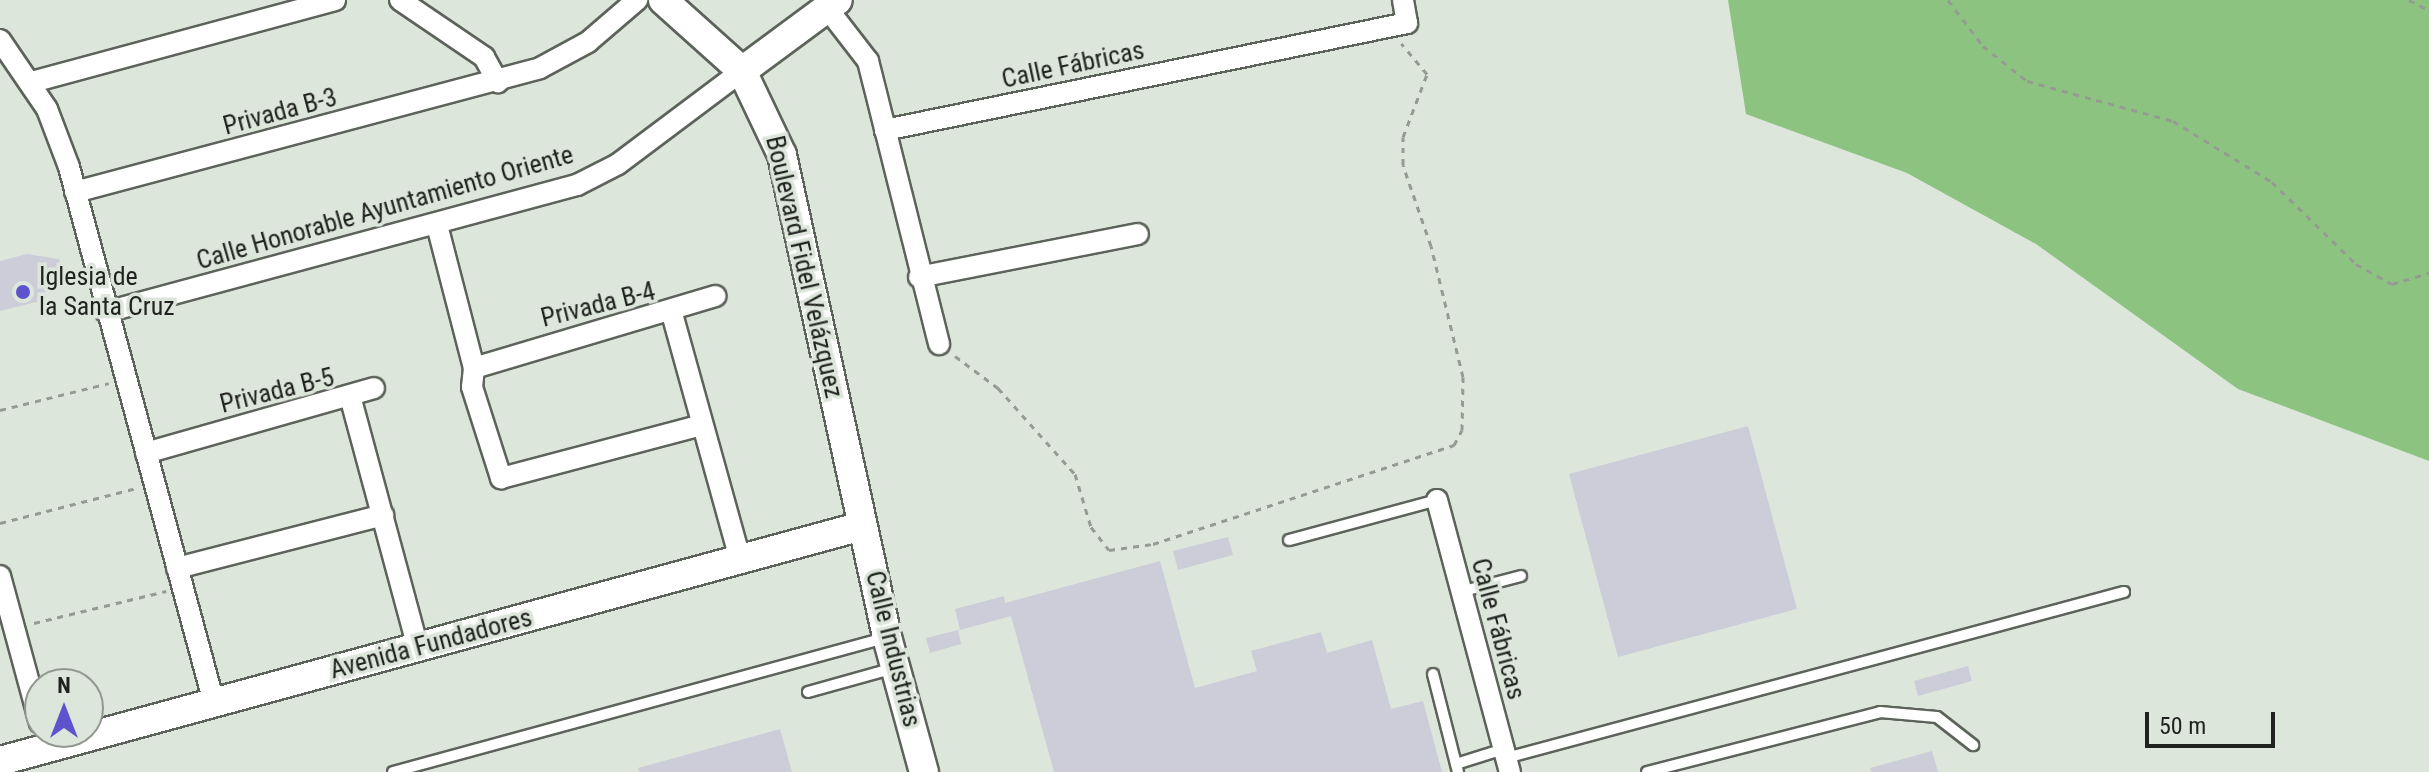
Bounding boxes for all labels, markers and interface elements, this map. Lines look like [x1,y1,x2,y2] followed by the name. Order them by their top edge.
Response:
[999,35,1147,95] street label: Calle Fábricas
[220,82,340,142] street label: Privada B-3
[759,133,849,401] street label: Boulevard Fidel Velázquez
[193,139,577,277] street label: Calle Honorable Ayuntamiento Oriente
[39,261,175,322] place label: Iglesia de la Santa Cruz
[538,276,658,334] street label: Privada B-4
[14,283,32,301] marker: Iglesia de la Santa Cruz
[217,362,337,420] street label: Privada B-5
[1464,555,1532,703] street label: Calle Fábricas
[859,568,927,730] street label: Calle Industrias
[327,602,535,686] street label: Avenida Fundadores
[24,668,104,748] north arrow
[57,673,71,698] text: N
[2149,696,2279,746] scale bar
[2159,712,2206,740] text: 50 m

